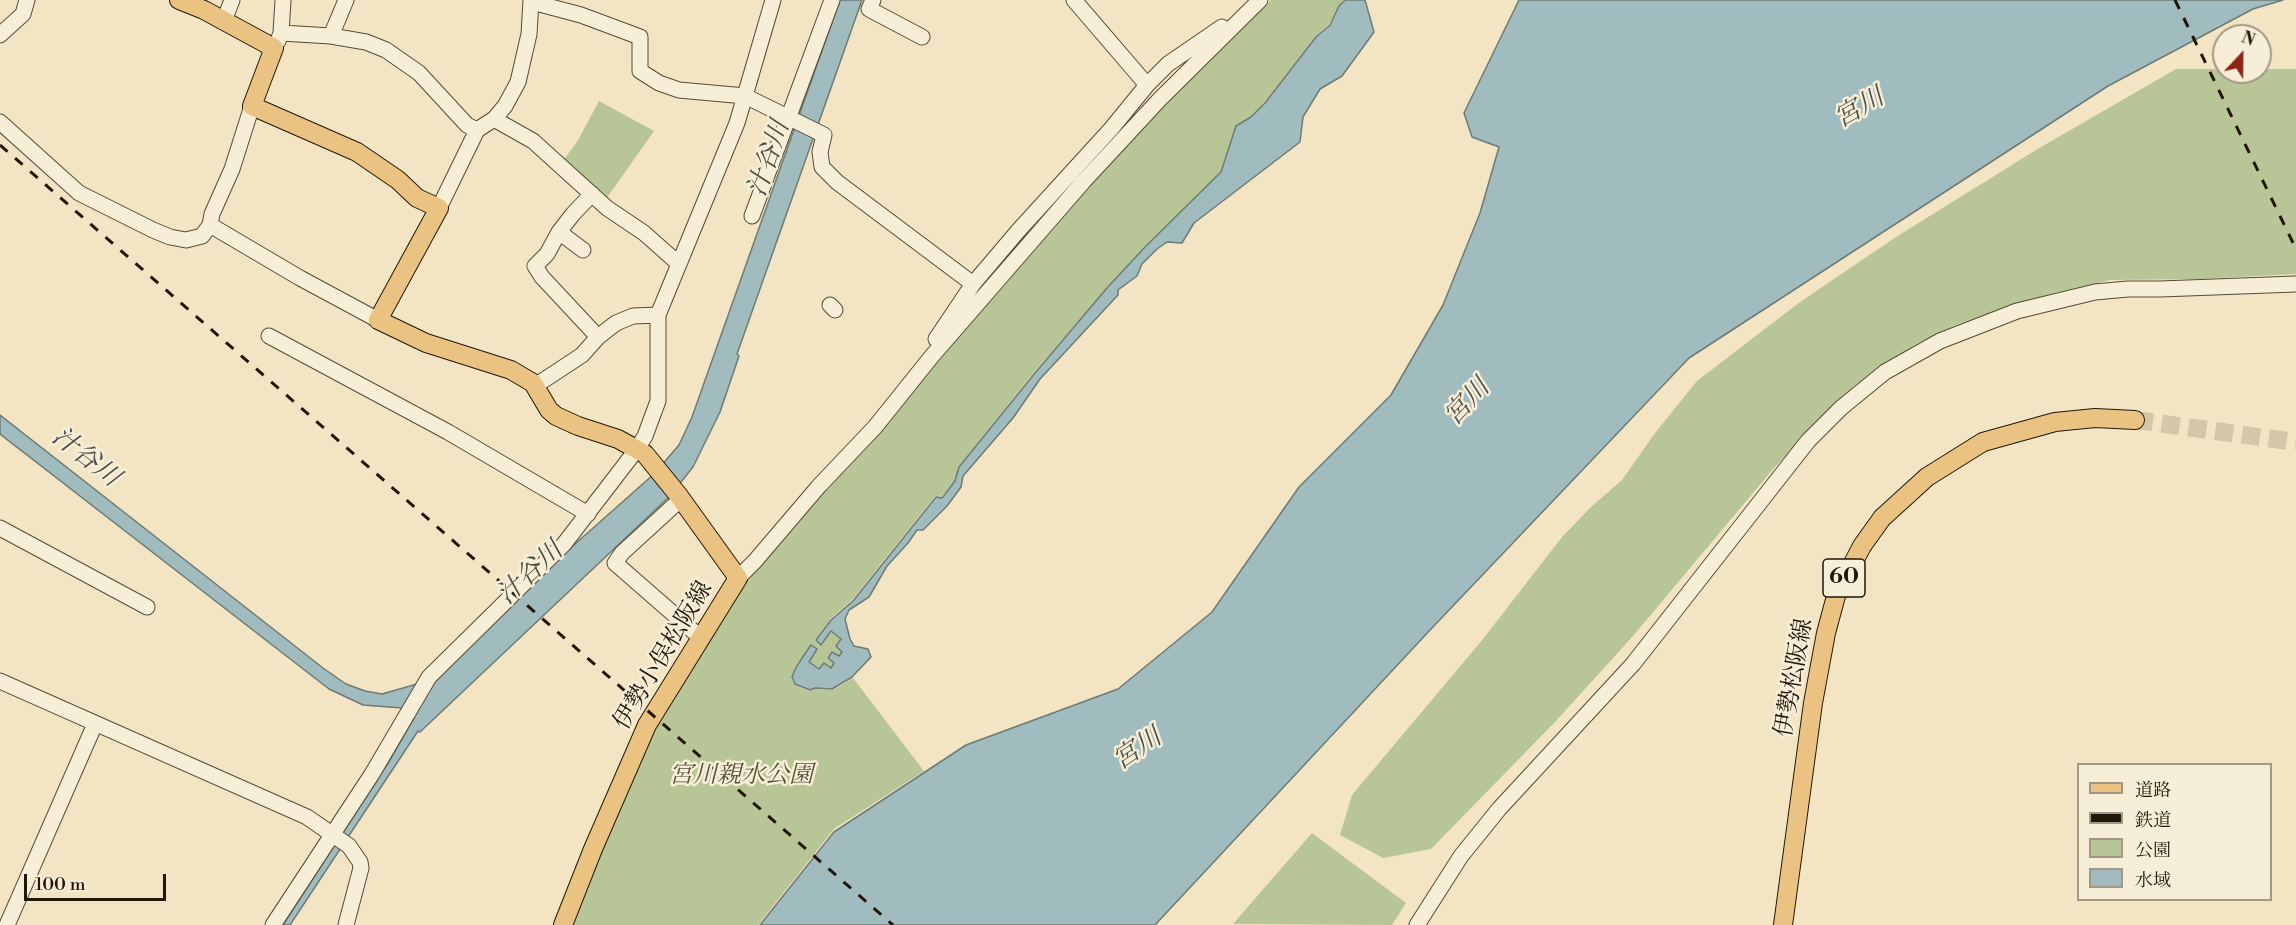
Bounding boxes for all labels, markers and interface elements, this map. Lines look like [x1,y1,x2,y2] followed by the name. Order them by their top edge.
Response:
[2212,24,2272,84] north arrow
[2238,28,2258,51] text: N
[1830,82,1890,136] water label: 宮川
[743,117,797,201] water label: 汁谷川
[1439,373,1497,433] water label: 宮川
[45,422,125,494] water label: 汁谷川
[492,536,570,612] water label: 汁谷川
[1823,559,1865,597] road number: 60
[608,577,720,735] street label: 伊勢小俣松阪線
[1770,616,1820,740] street label: 伊勢松阪線
[1108,723,1168,777] water label: 宮川
[669,762,813,790] park label: 宮川親水公園
[2077,763,2272,901] legend
[2135,779,2171,802] text: 道路
[2135,809,2171,832] text: 鉄道
[2135,839,2171,862] text: 公園
[27,862,170,900] scale bar
[2135,869,2171,892] text: 水域
[35,873,86,896] text: 100 m

